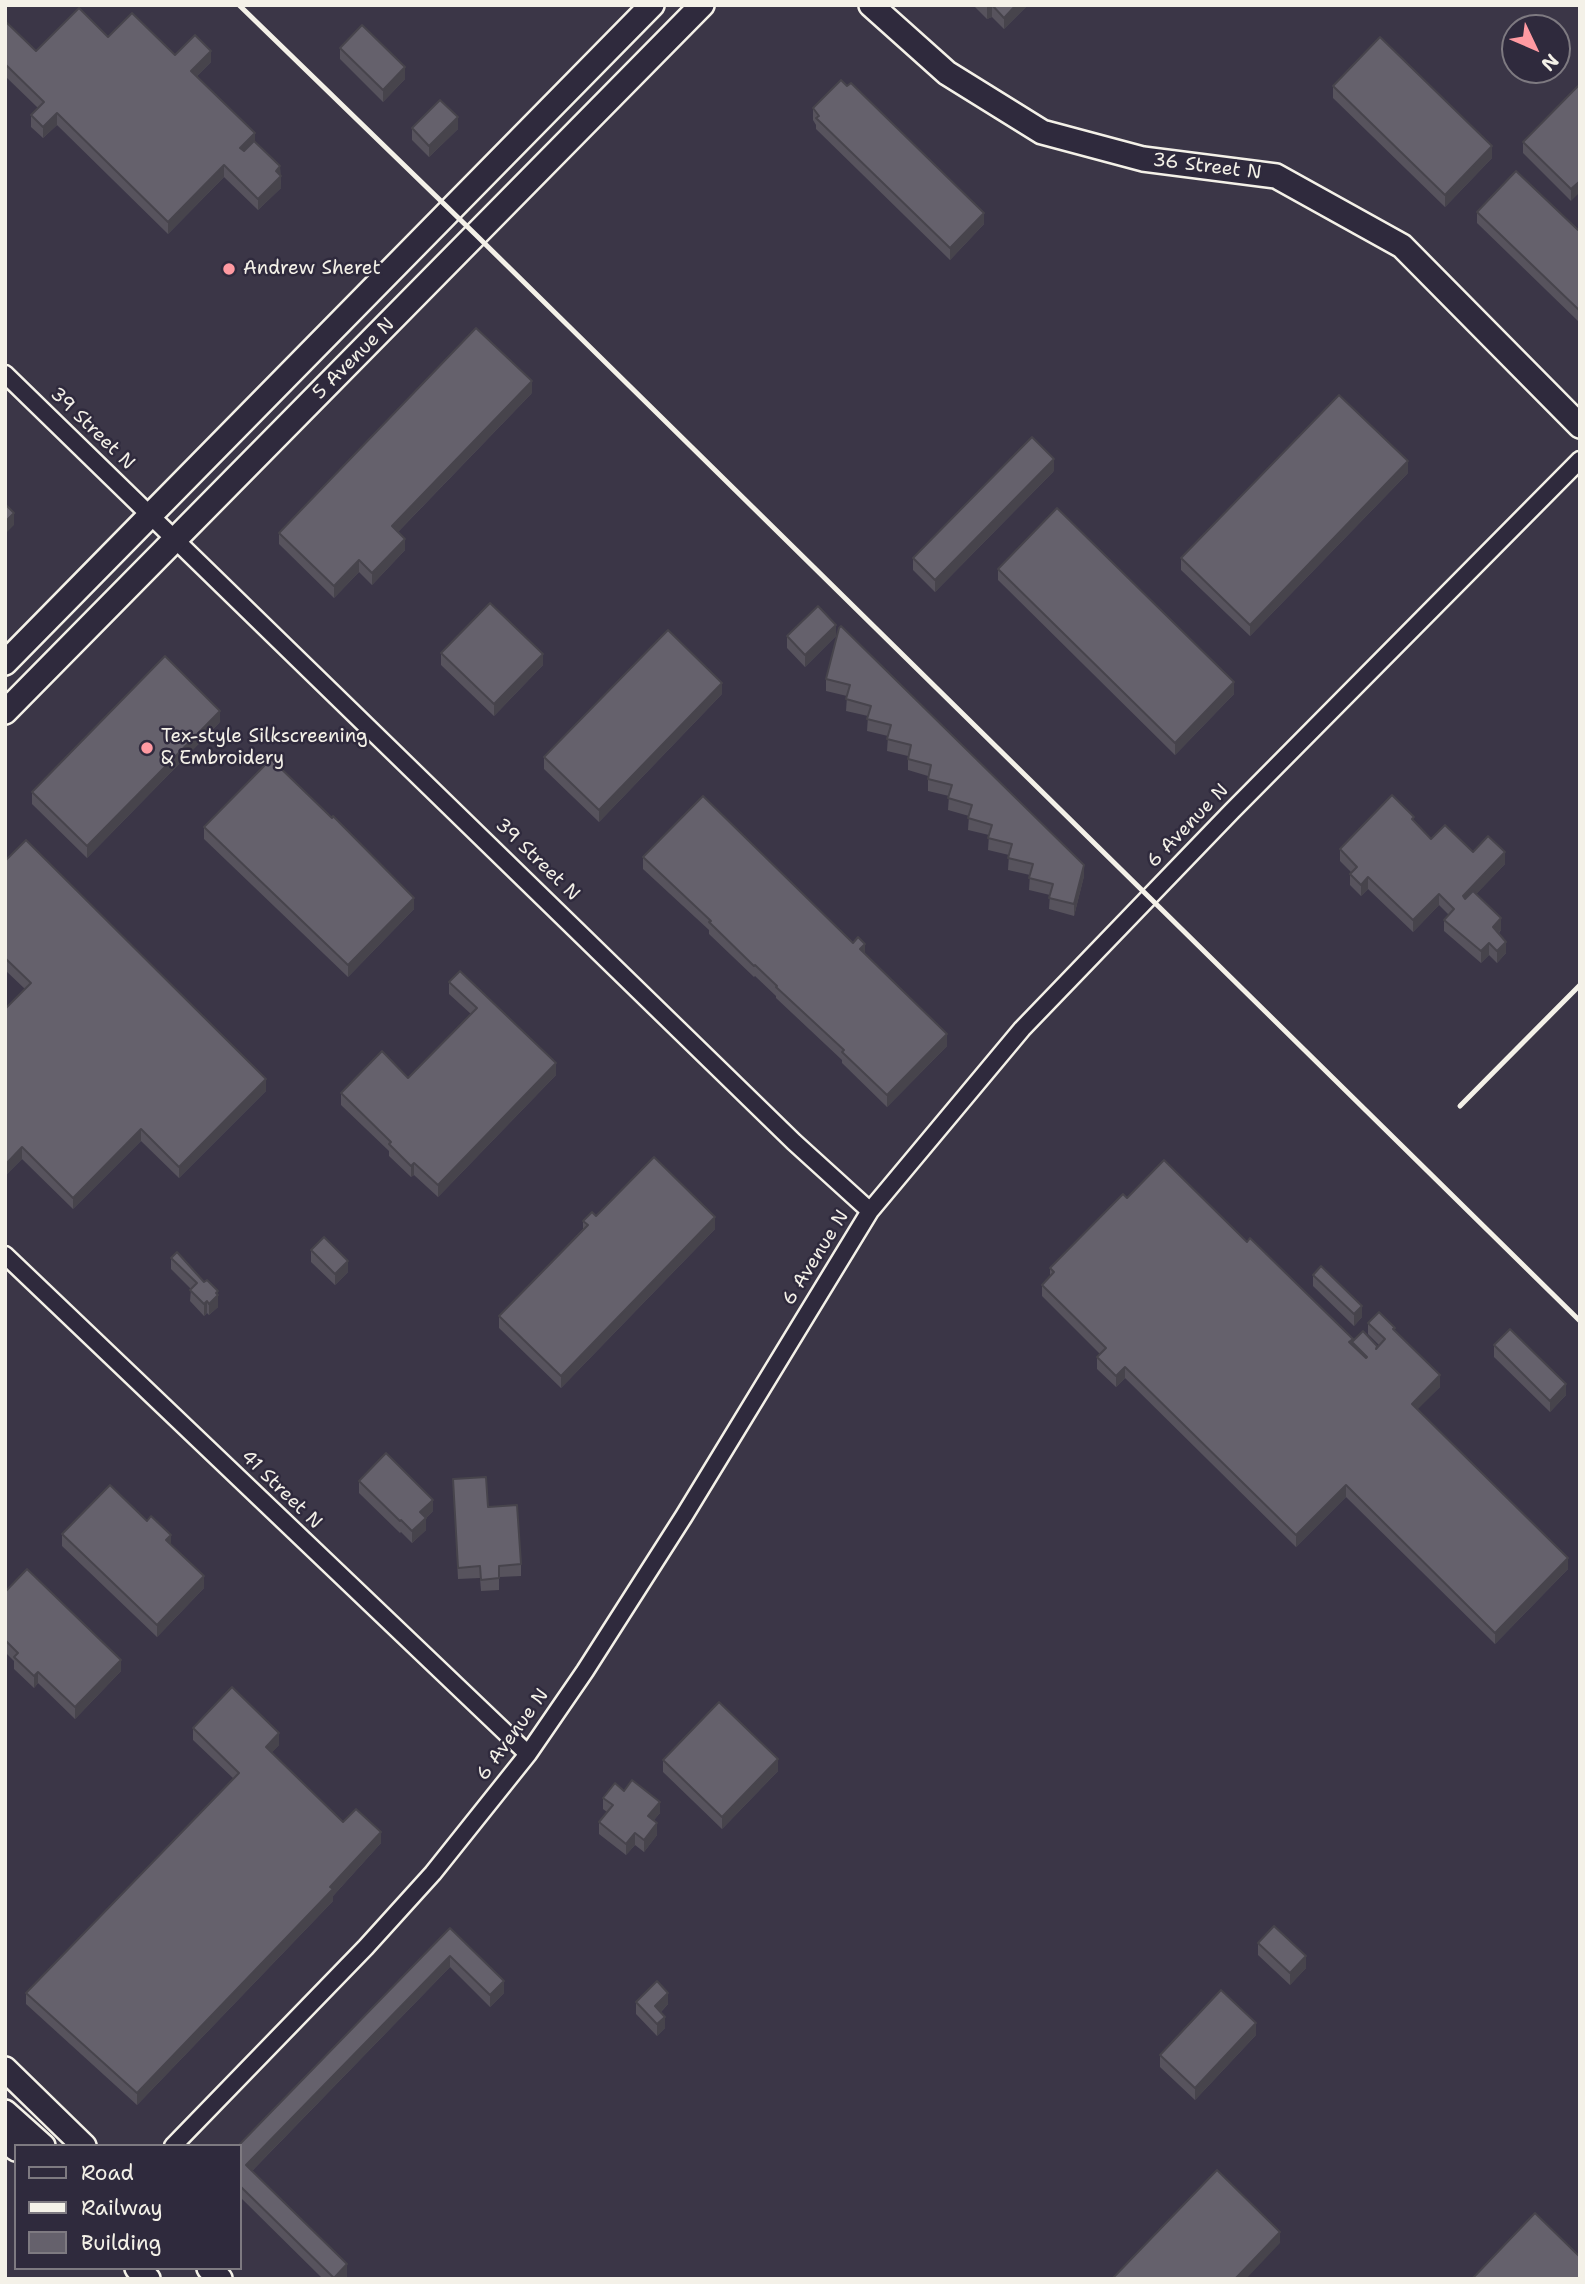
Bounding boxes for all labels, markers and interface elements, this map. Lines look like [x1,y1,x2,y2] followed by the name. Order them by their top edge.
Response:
[1501,14,1571,84] north arrow
[1536,48,1564,77] text: N
[1151,149,1263,185] street label: 36 Street N
[243,258,381,280] place label: Andrew Sheret
[221,261,237,277] marker: Andrew Sheret
[308,313,400,405] street label: 5 Avenue N
[45,383,139,475] street label: 39 Street N
[161,726,368,770] place label: Tex-style Silkscreening & Embroidery
[139,740,155,756] marker: Tex-style Silkscreening & Embroidery
[1142,779,1234,873] street label: 6 Avenue N
[490,814,584,906] street label: 39 Street N
[778,1206,854,1310] street label: 6 Avenue N
[236,1446,326,1534] street label: 41 Street N
[472,1685,554,1785] street label: 6 Avenue N
[14,2144,242,2270] legend
[81,2159,134,2187] text: Road
[81,2194,163,2222] text: Railway
[81,2229,161,2257] text: Building

